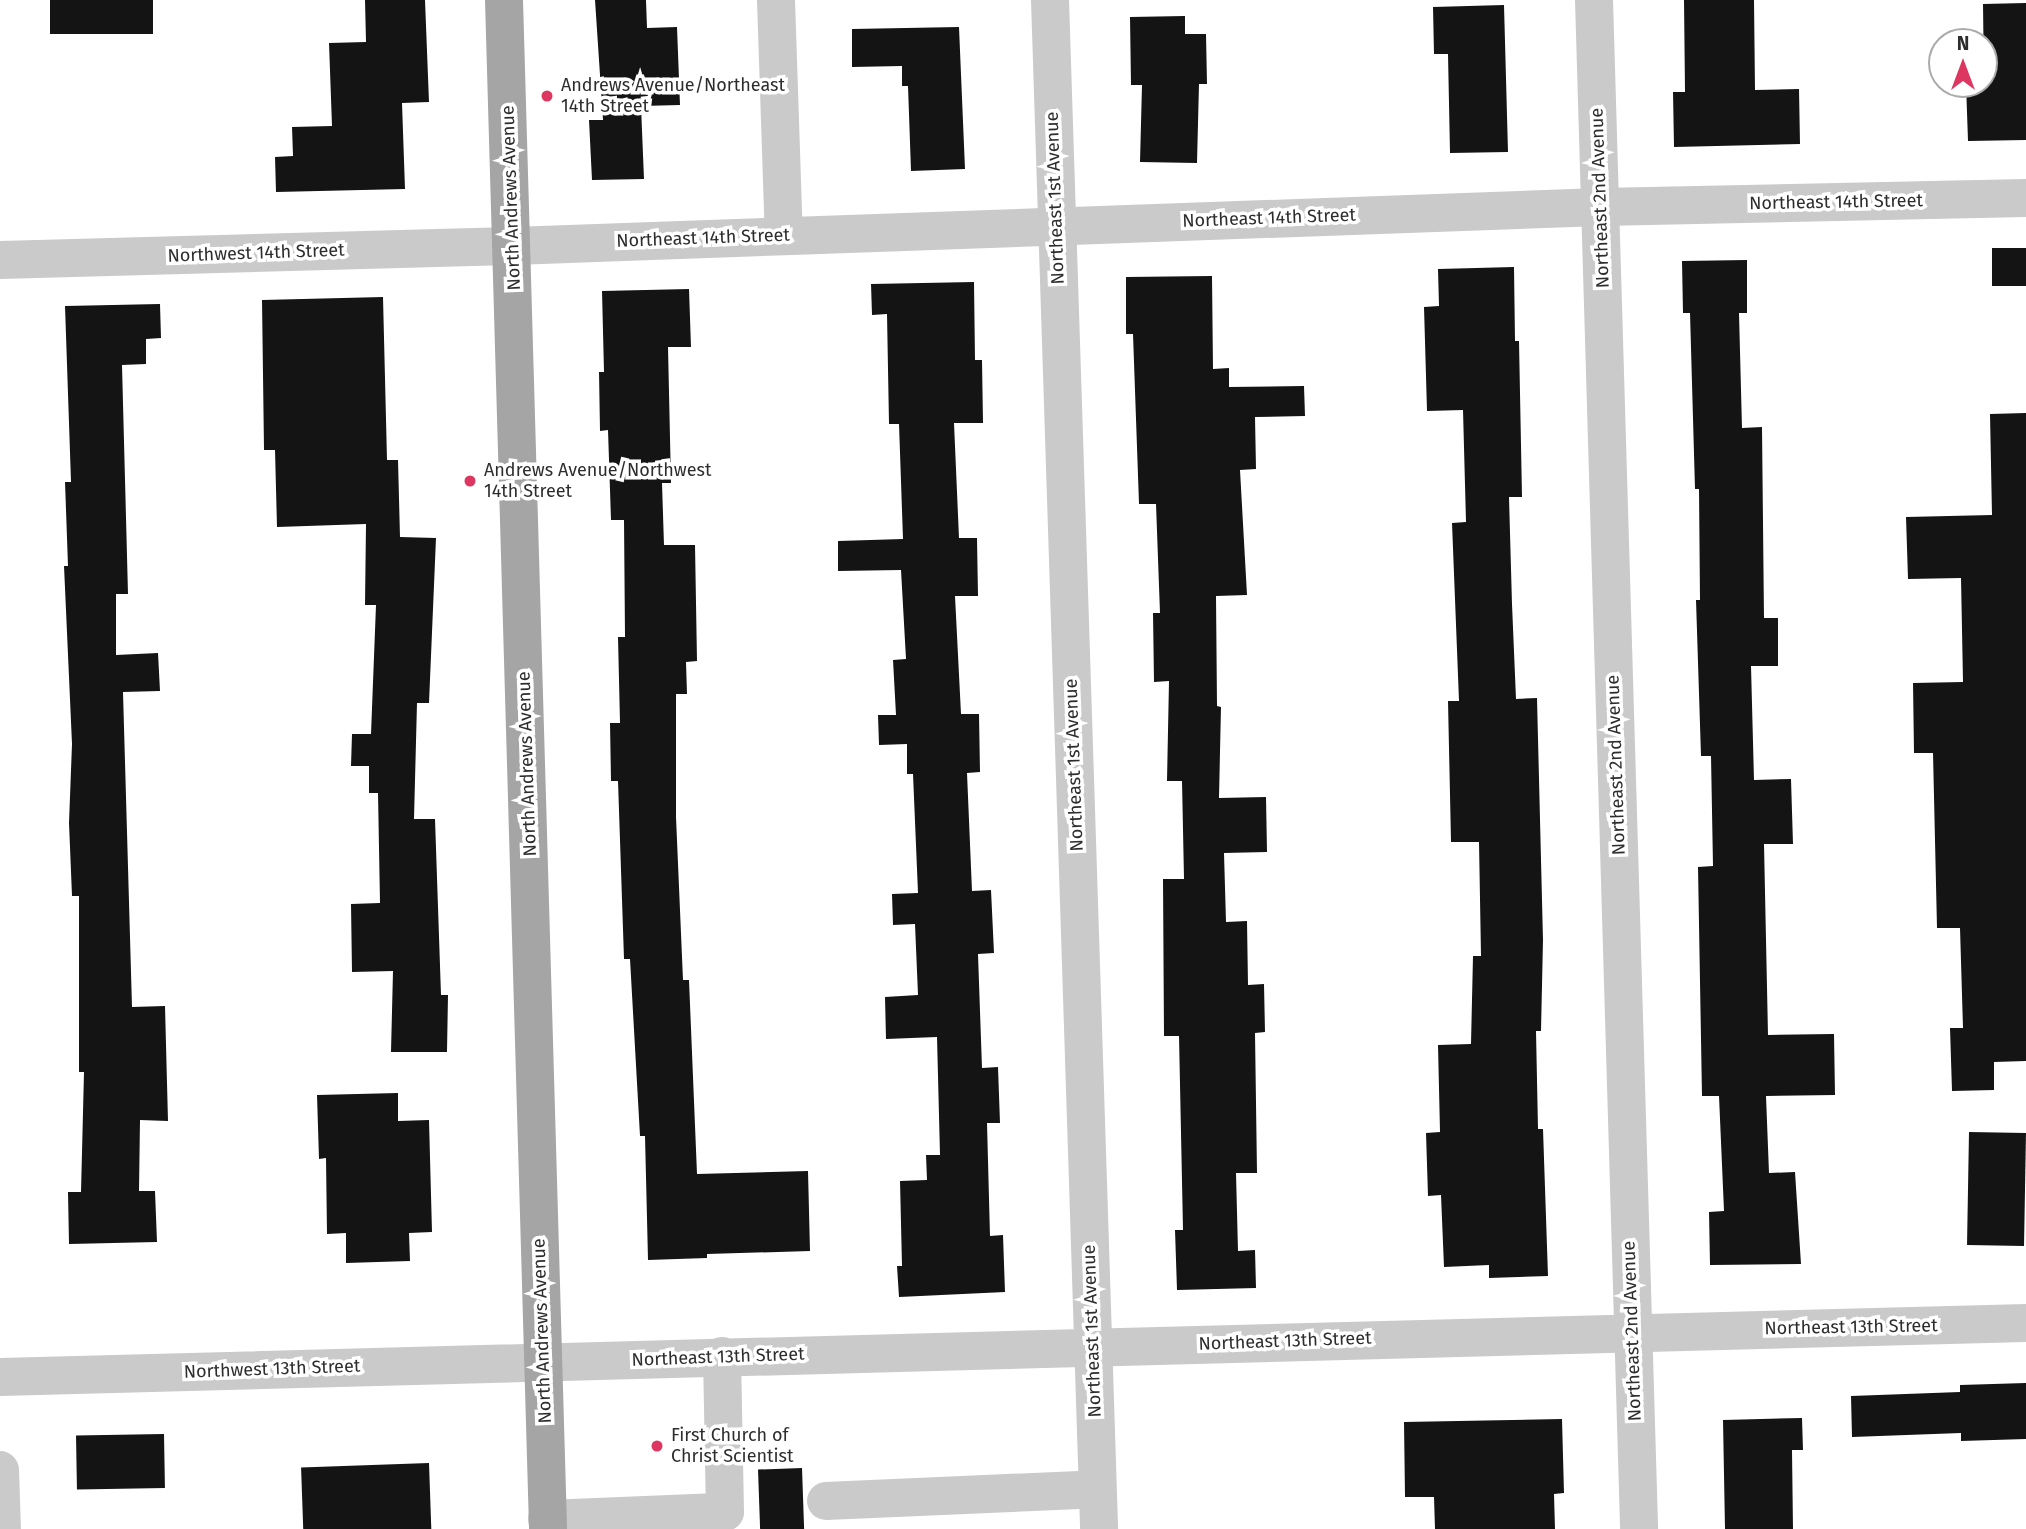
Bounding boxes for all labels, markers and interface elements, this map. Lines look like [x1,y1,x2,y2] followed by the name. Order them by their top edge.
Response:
[1928,28,1998,98] north arrow
[1957,32,1969,55] text: N
[561,75,785,118] place label: Andrews Avenue/Northeast 14th Street
[539,88,555,104] marker: Andrews Avenue/Northeast 14th Street
[497,105,525,291] street label: North Andrews Avenue
[1586,107,1614,289] street label: Northeast 2nd Avenue
[1041,111,1069,285] street label: Northeast 1st Avenue
[1749,190,1923,214] street label: Northeast 14th Street
[1182,204,1356,232] street label: Northeast 14th Street
[616,224,790,252] street label: Northeast 14th Street
[167,239,345,267] street label: Northwest 14th Street
[484,460,711,503] place label: Andrews Avenue/Northwest 14th Street
[462,473,478,489] marker: Andrews Avenue/Northwest 14th Street
[513,671,541,857] street label: North Andrews Avenue
[1602,674,1630,856] street label: Northeast 2nd Avenue
[1060,678,1088,852] street label: Northeast 1st Avenue
[528,1238,556,1424] street label: North Andrews Avenue
[1618,1240,1646,1422] street label: Northeast 2nd Avenue
[1078,1244,1106,1418] street label: Northeast 1st Avenue
[1764,1315,1938,1339] street label: Northeast 13th Street
[1198,1327,1372,1355] street label: Northeast 13th Street
[631,1343,805,1371] street label: Northeast 13th Street
[183,1355,361,1383] street label: Northwest 13th Street
[671,1425,793,1468] place label: First Church of Christ Scientist
[649,1438,665,1454] marker: First Church of Christ Scientist

